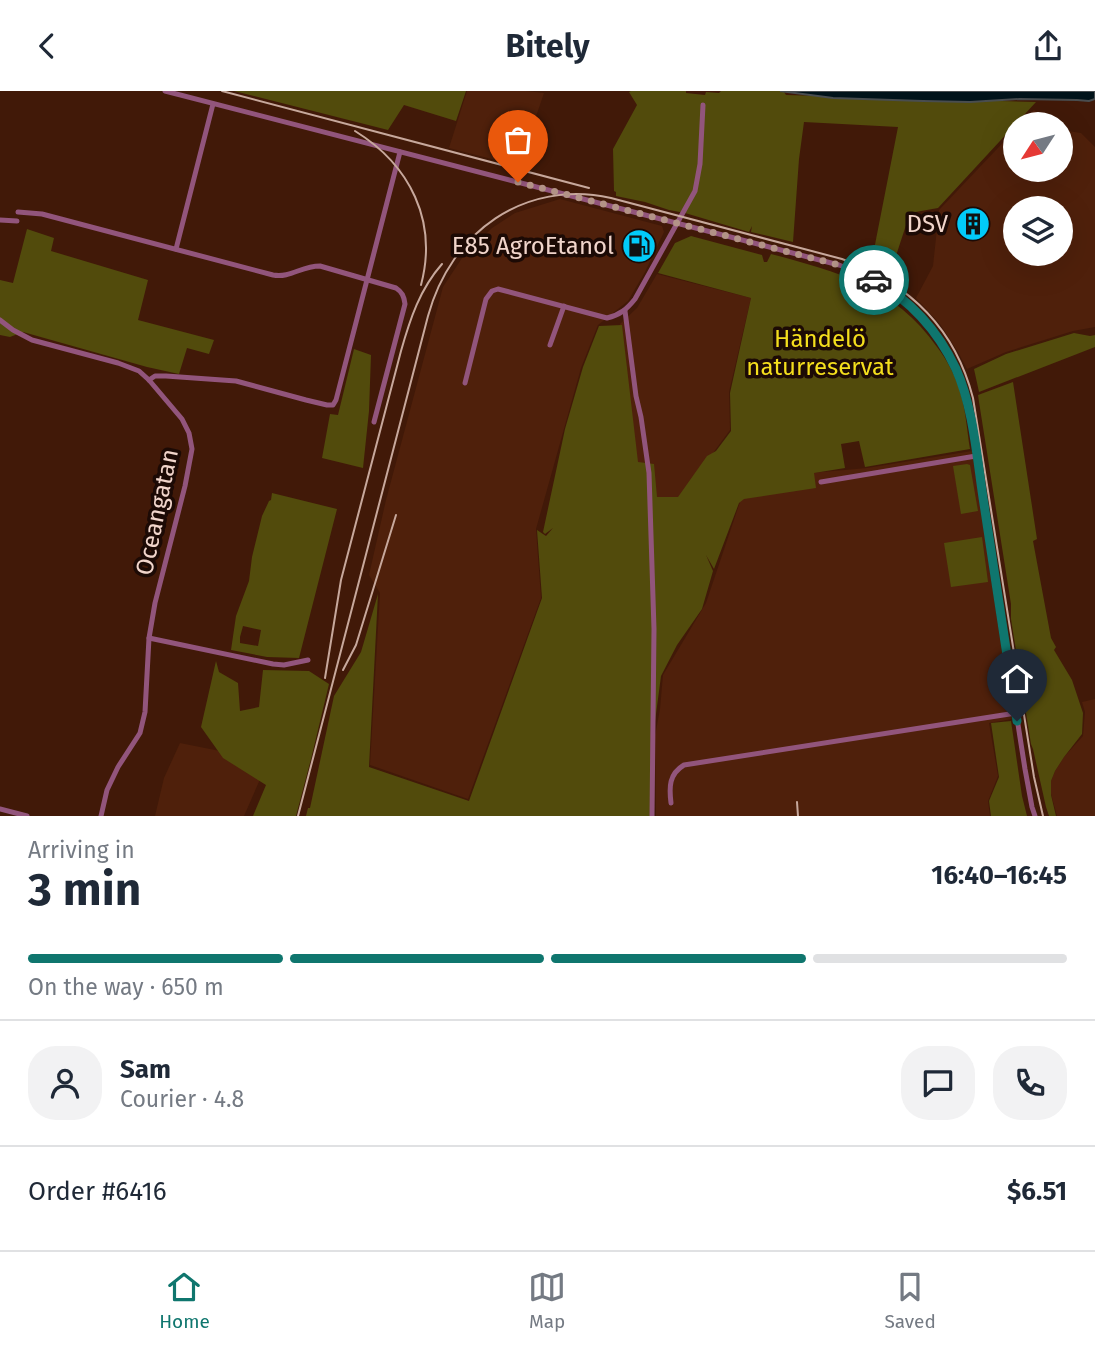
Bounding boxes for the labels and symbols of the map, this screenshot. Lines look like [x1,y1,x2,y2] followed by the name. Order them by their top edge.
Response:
[488,110,548,182] pin
[1003,112,1073,182] north arrow
[954,205,992,243] building icon: DSV
[907,210,949,238] place label: DSV
[620,227,658,265] fuel station icon: E85 AgroEtanol
[452,232,614,260] place label: E85 AgroEtanol
[839,245,909,315] courier
[746,325,894,381] park label: Händelö naturreservat
[130,446,184,578] street label: Oceangatan
[987,649,1047,721] pin

